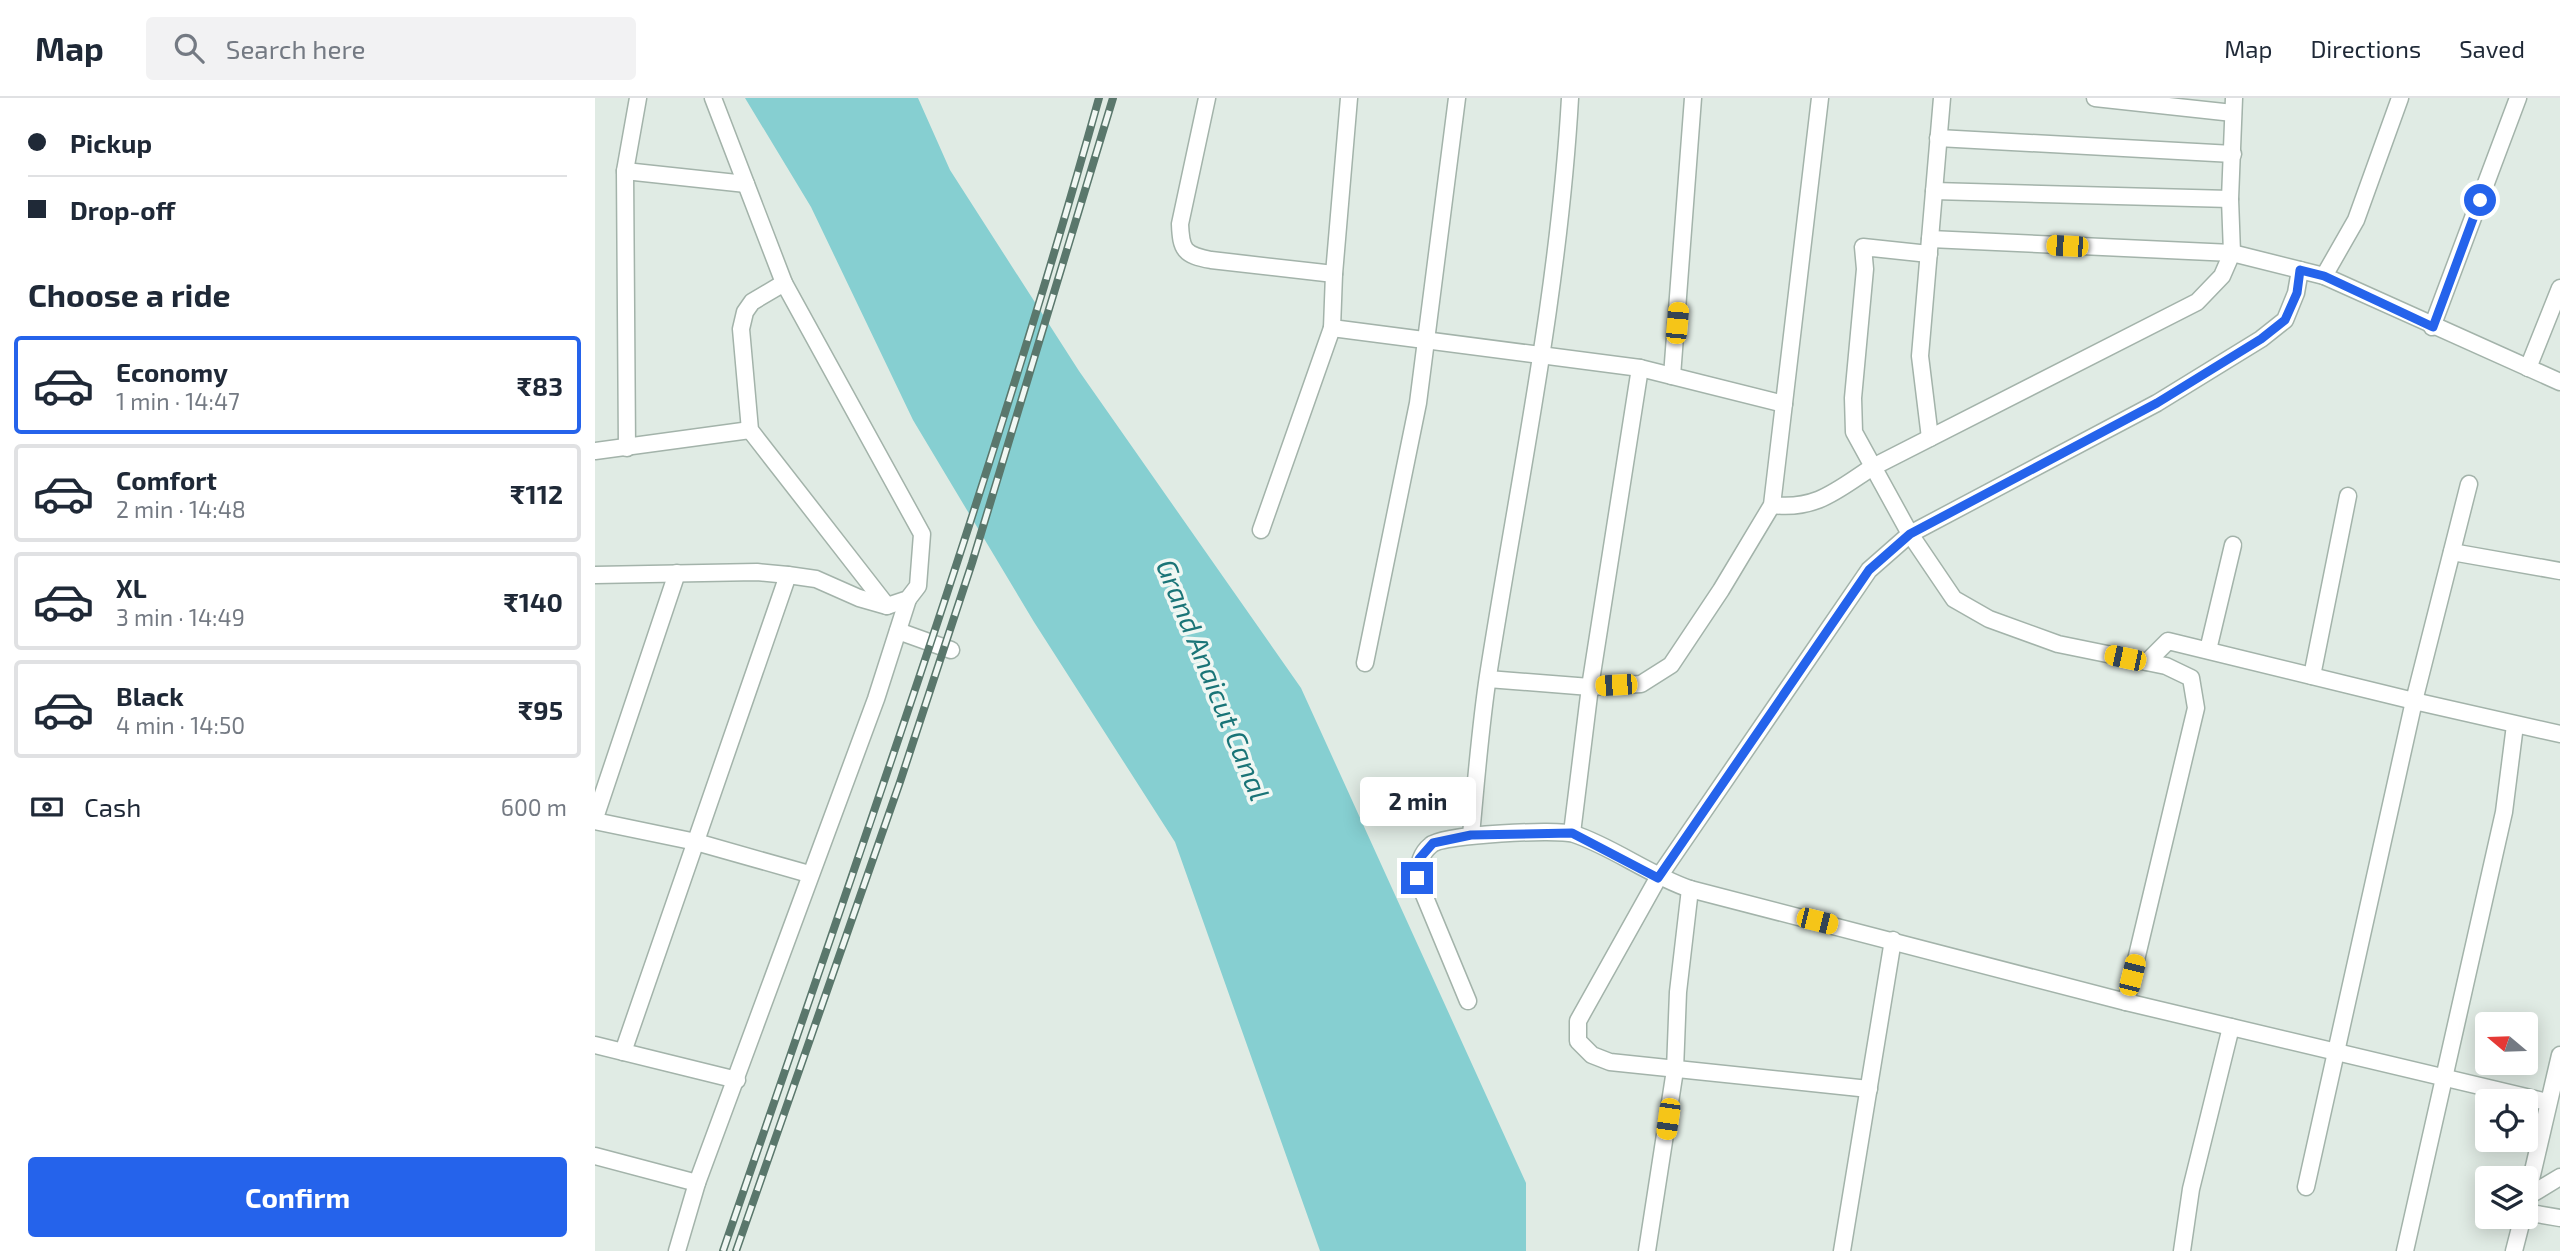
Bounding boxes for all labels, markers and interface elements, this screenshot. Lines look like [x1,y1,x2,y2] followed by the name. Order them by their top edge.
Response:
[146,17,636,80] search box
[35,28,104,68] text: Map
[170,29,208,67] icon: search
[226,33,365,64] text: Search here
[2224,34,2272,63] text: Map
[2310,34,2421,63] text: Directions
[2459,34,2525,63] text: Saved
[70,127,152,158] text: Pickup
[2464,184,2496,216] route start
[70,194,175,225] text: Drop-off
[2046,234,2089,258] car
[28,275,231,313] text: Choose a ride
[1665,301,1690,345] car
[32,354,95,417] icon: car
[116,356,228,387] text: Economy
[517,370,563,401] text: ₹83
[116,387,240,415] text: 1 min · 14:47
[32,462,95,525] icon: car
[116,464,217,495] text: Comfort
[510,478,563,509] text: ₹112
[116,495,246,523] text: 2 min · 14:48
[1150,554,1278,805] water label: Grand Anaicut Canal
[32,570,95,633] icon: car
[116,572,147,603] text: XL
[503,586,563,617] text: ₹140
[116,603,245,631] text: 3 min · 14:49
[2103,643,2148,673] car
[1595,673,1638,697] car
[32,678,95,741] icon: car
[116,680,184,711] text: Black
[518,694,563,725] text: ₹95
[116,711,245,739] text: 4 min · 14:50
[1359,776,1475,826] callout: 2 min
[1389,787,1447,815] text: 2 min
[28,788,66,826] icon: cash
[84,791,141,822] text: Cash
[501,793,567,821] text: 600 m
[1401,862,1433,894] route end
[1795,906,1840,936] car
[2117,952,2148,998] car
[2475,1012,2537,1074] north arrow
[2475,1012,2538,1229] map controls
[2475,1089,2538,1152] button: locate
[1655,1097,1682,1141] car
[28,1157,567,1237] button: Confirm
[2475,1166,2538,1229] button: layers

